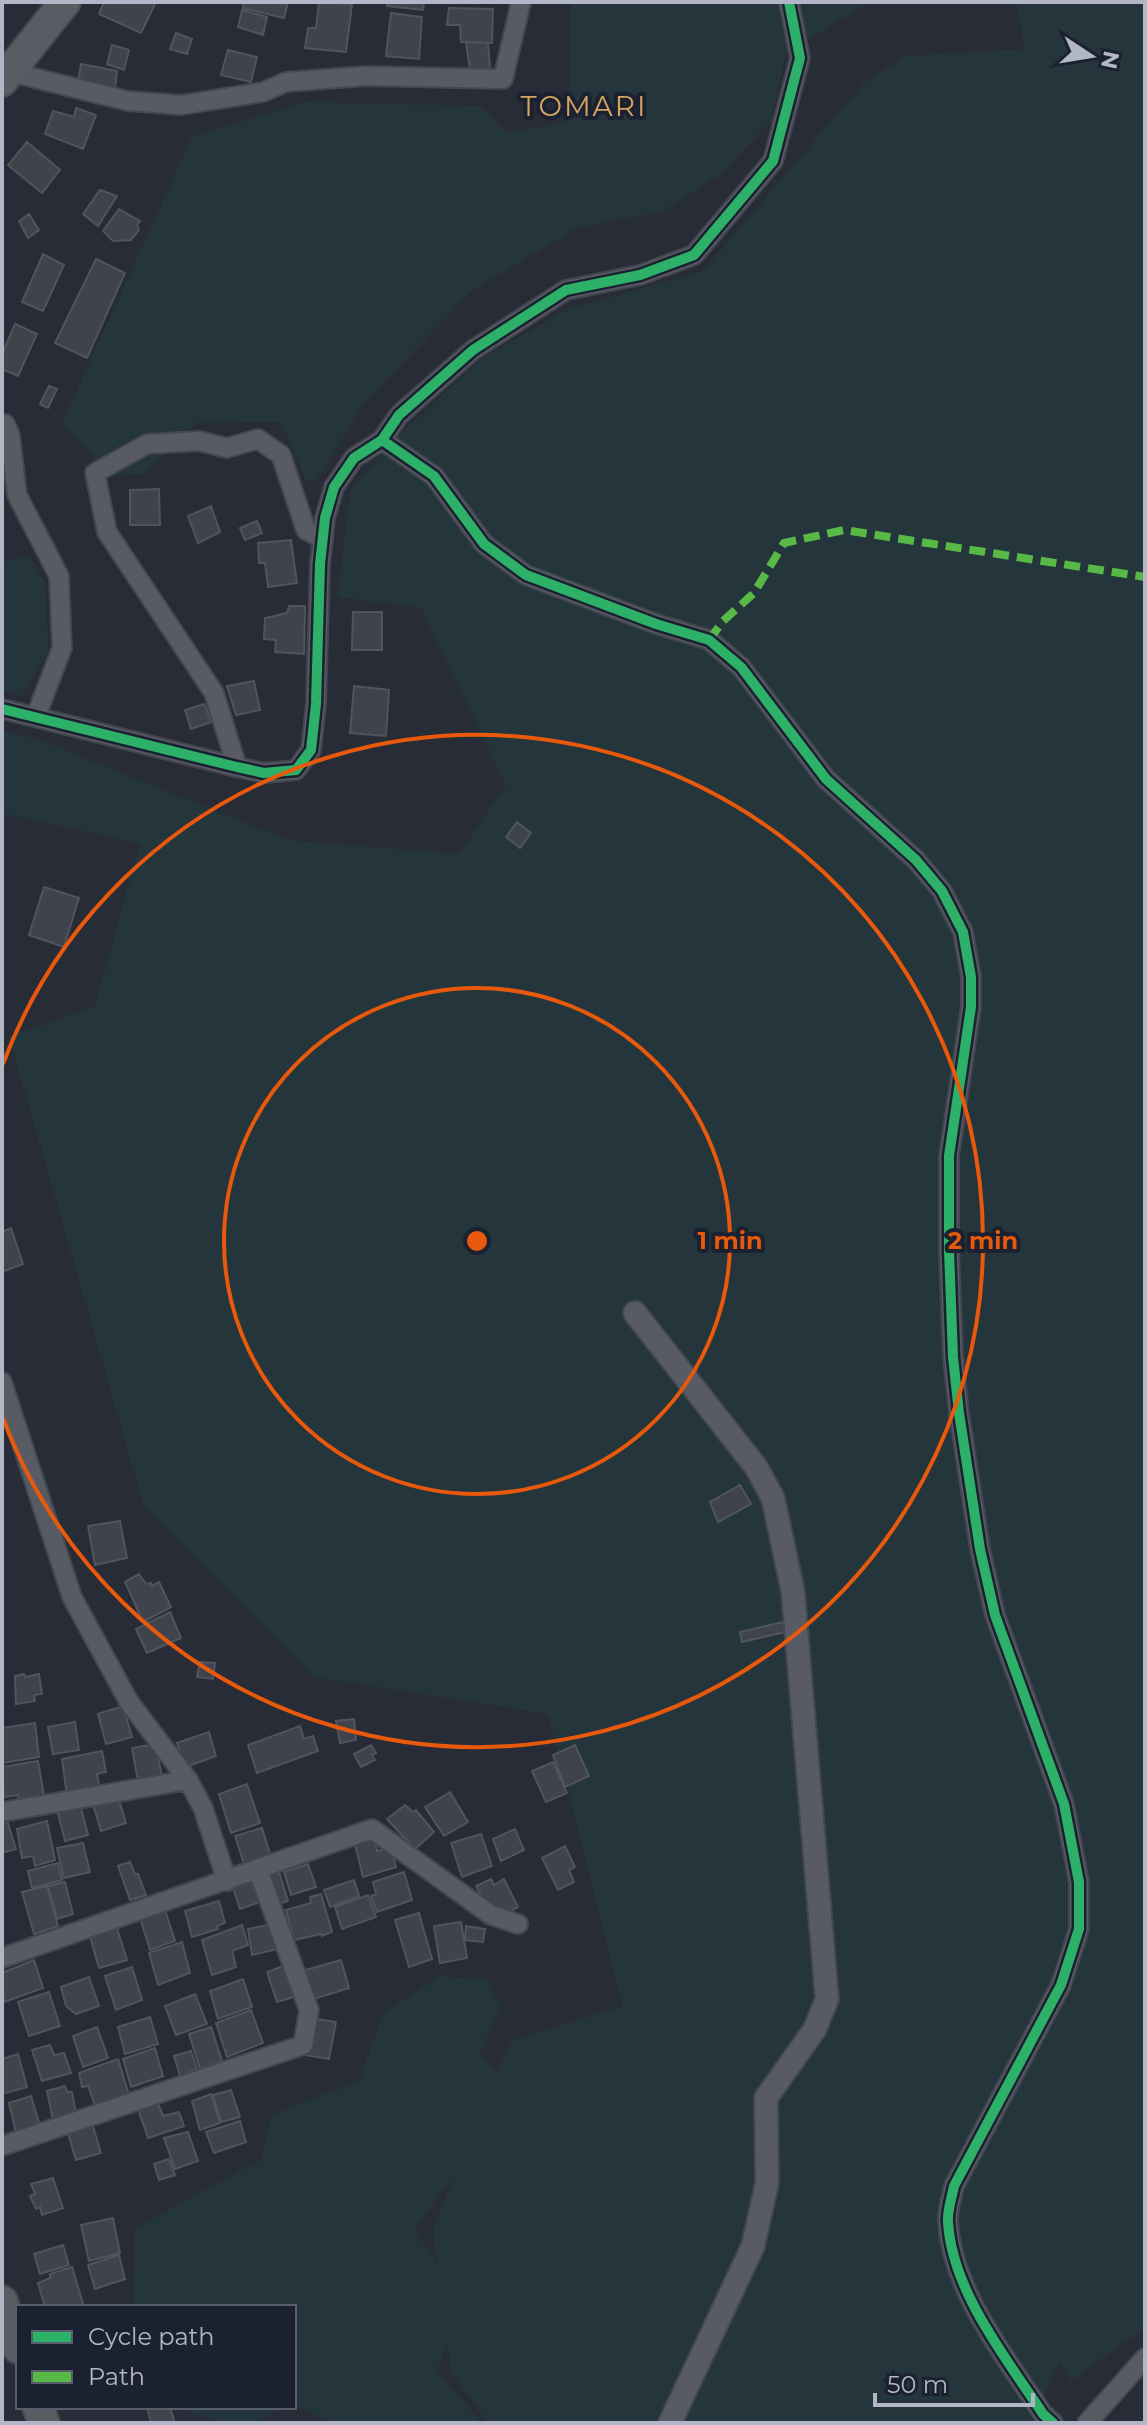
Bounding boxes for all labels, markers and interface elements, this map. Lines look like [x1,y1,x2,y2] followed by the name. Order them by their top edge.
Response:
[1051,16,1131,96] north arrow
[1095,49,1125,72] text: N
[521,89,647,123] district label: TOMARI
[697,1226,763,1255] text: 1 min
[948,1226,1018,1255] text: 2 min
[463,1227,491,1255] centre of rings
[16,2305,296,2409] legend
[88,2322,215,2351] text: Cycle path
[875,2357,1033,2407] scale bar
[88,2362,145,2391] text: Path
[887,2370,948,2399] text: 50 m

